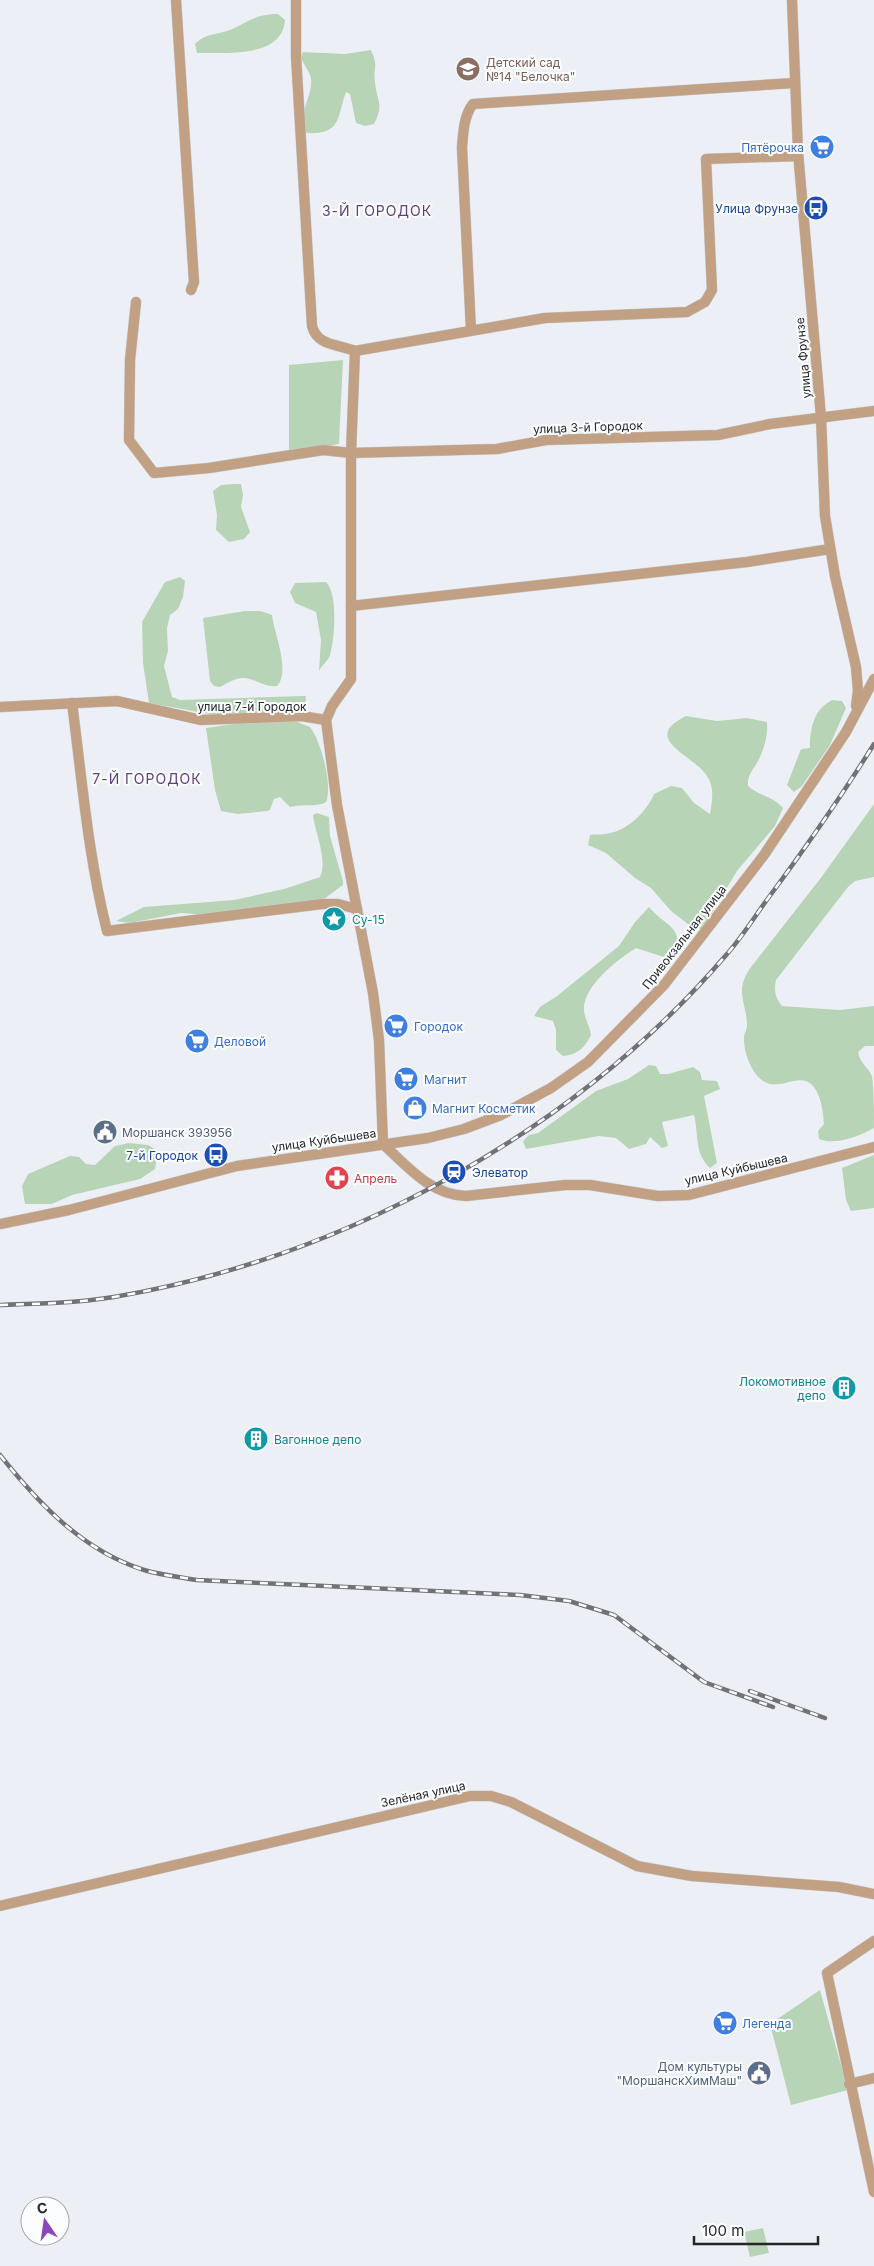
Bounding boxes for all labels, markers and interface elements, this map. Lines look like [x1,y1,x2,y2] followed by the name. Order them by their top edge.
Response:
[486,55,575,84] place label: Детский сад №14 "Белочка"
[455,56,481,82] school or university icon: Детский сад №14 "Белочка"
[809,134,835,160] supermarket icon: Пятёрочка
[741,140,804,155] place label: Пятёрочка
[803,195,829,221] bus stop icon: Улица Фрунзе
[322,201,432,219] district label: 3-Й ГОРОДОК
[715,201,798,216] place label: Улица Фрунзе
[792,317,814,399] street label: улица Фрунзе
[533,418,644,436] street label: улица 3-й Городок
[197,699,307,714] street label: улица 7-й Городок
[92,769,202,787] district label: 7-Й ГОРОДОК
[639,882,729,992] street label: Привокзальная улица
[321,906,347,932] place icon: Су-15
[352,912,385,927] place label: Су-15
[383,1013,409,1039] supermarket icon: Городок
[414,1019,463,1034] place label: Городок
[184,1028,210,1054] supermarket icon: Деловой
[214,1034,266,1049] place label: Деловой
[393,1066,419,1092] supermarket icon: Магнит
[424,1072,467,1087] place label: Магнит
[402,1095,428,1121] shop icon: Магнит Косметик
[432,1101,536,1116] place label: Магнит Косметик
[92,1119,118,1145] public building icon: Моршанск 393956
[122,1125,232,1140] place label: Моршанск 393956
[271,1125,377,1155] street label: улица Куйбышева
[203,1142,229,1168] bus stop icon: 7-й Городок
[126,1148,198,1163] place label: 7-й Городок
[683,1150,789,1188] street label: улица Куйбышева
[441,1159,467,1185] station icon: Элеватор
[324,1165,350,1191] pharmacy icon: Апрель
[472,1165,528,1180] place label: Элеватор
[354,1171,398,1186] place label: Апрель
[739,1374,826,1403] place label: Локомотивное депо
[831,1375,857,1401] building icon: Локомотивное депо
[243,1426,269,1452] building icon: Вагонное депо
[274,1432,361,1447] place label: Вагонное депо
[379,1778,467,1810] street label: Зелёная улица
[712,2010,738,2036] supermarket icon: Легенда
[742,2016,791,2031] place label: Легенда
[616,2059,742,2088] place label: Дом культуры "МоршанскХимМаш"
[746,2060,772,2086] public building icon: Дом культуры "МоршанскХимМаш"
[20,2196,70,2246] north arrow
[35,2198,49,2217] text: С
[694,2214,818,2246] scale bar
[702,2221,744,2240] text: 100 m

